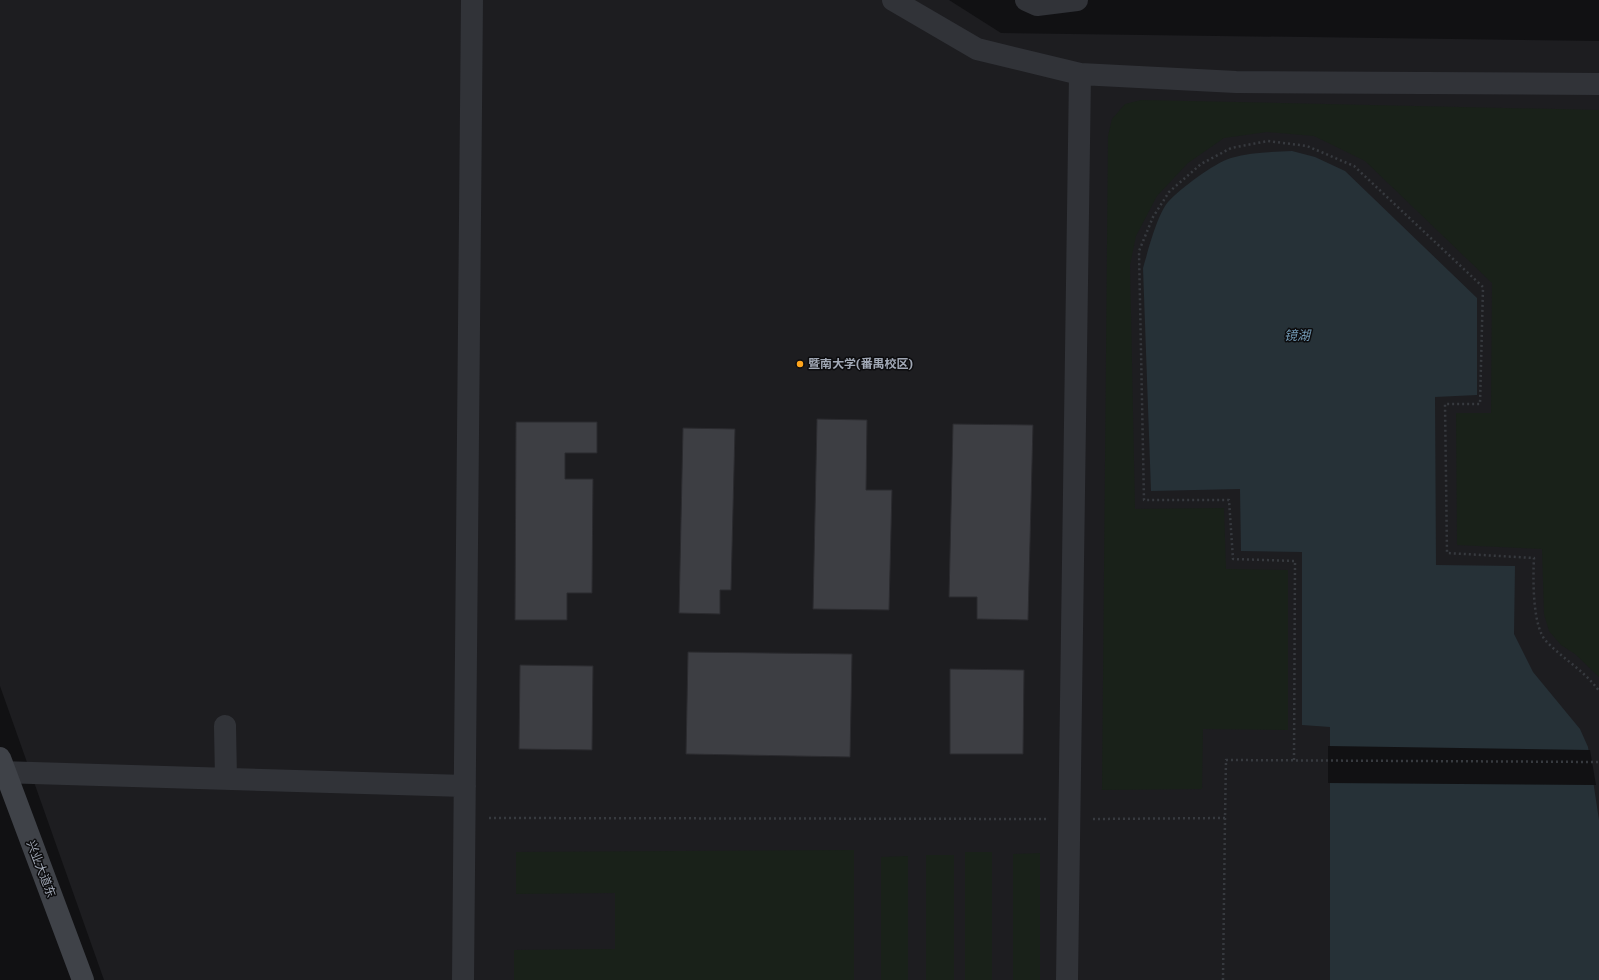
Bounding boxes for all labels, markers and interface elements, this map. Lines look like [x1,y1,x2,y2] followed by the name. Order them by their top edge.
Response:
[1284,327,1312,343] water label: 镜湖
[808,356,913,370] place label: 暨南大学(番禺校区)
[795,359,805,369] marker: 暨南大学(番禺校区)
[25,838,59,899] street label: 兴业大道东

